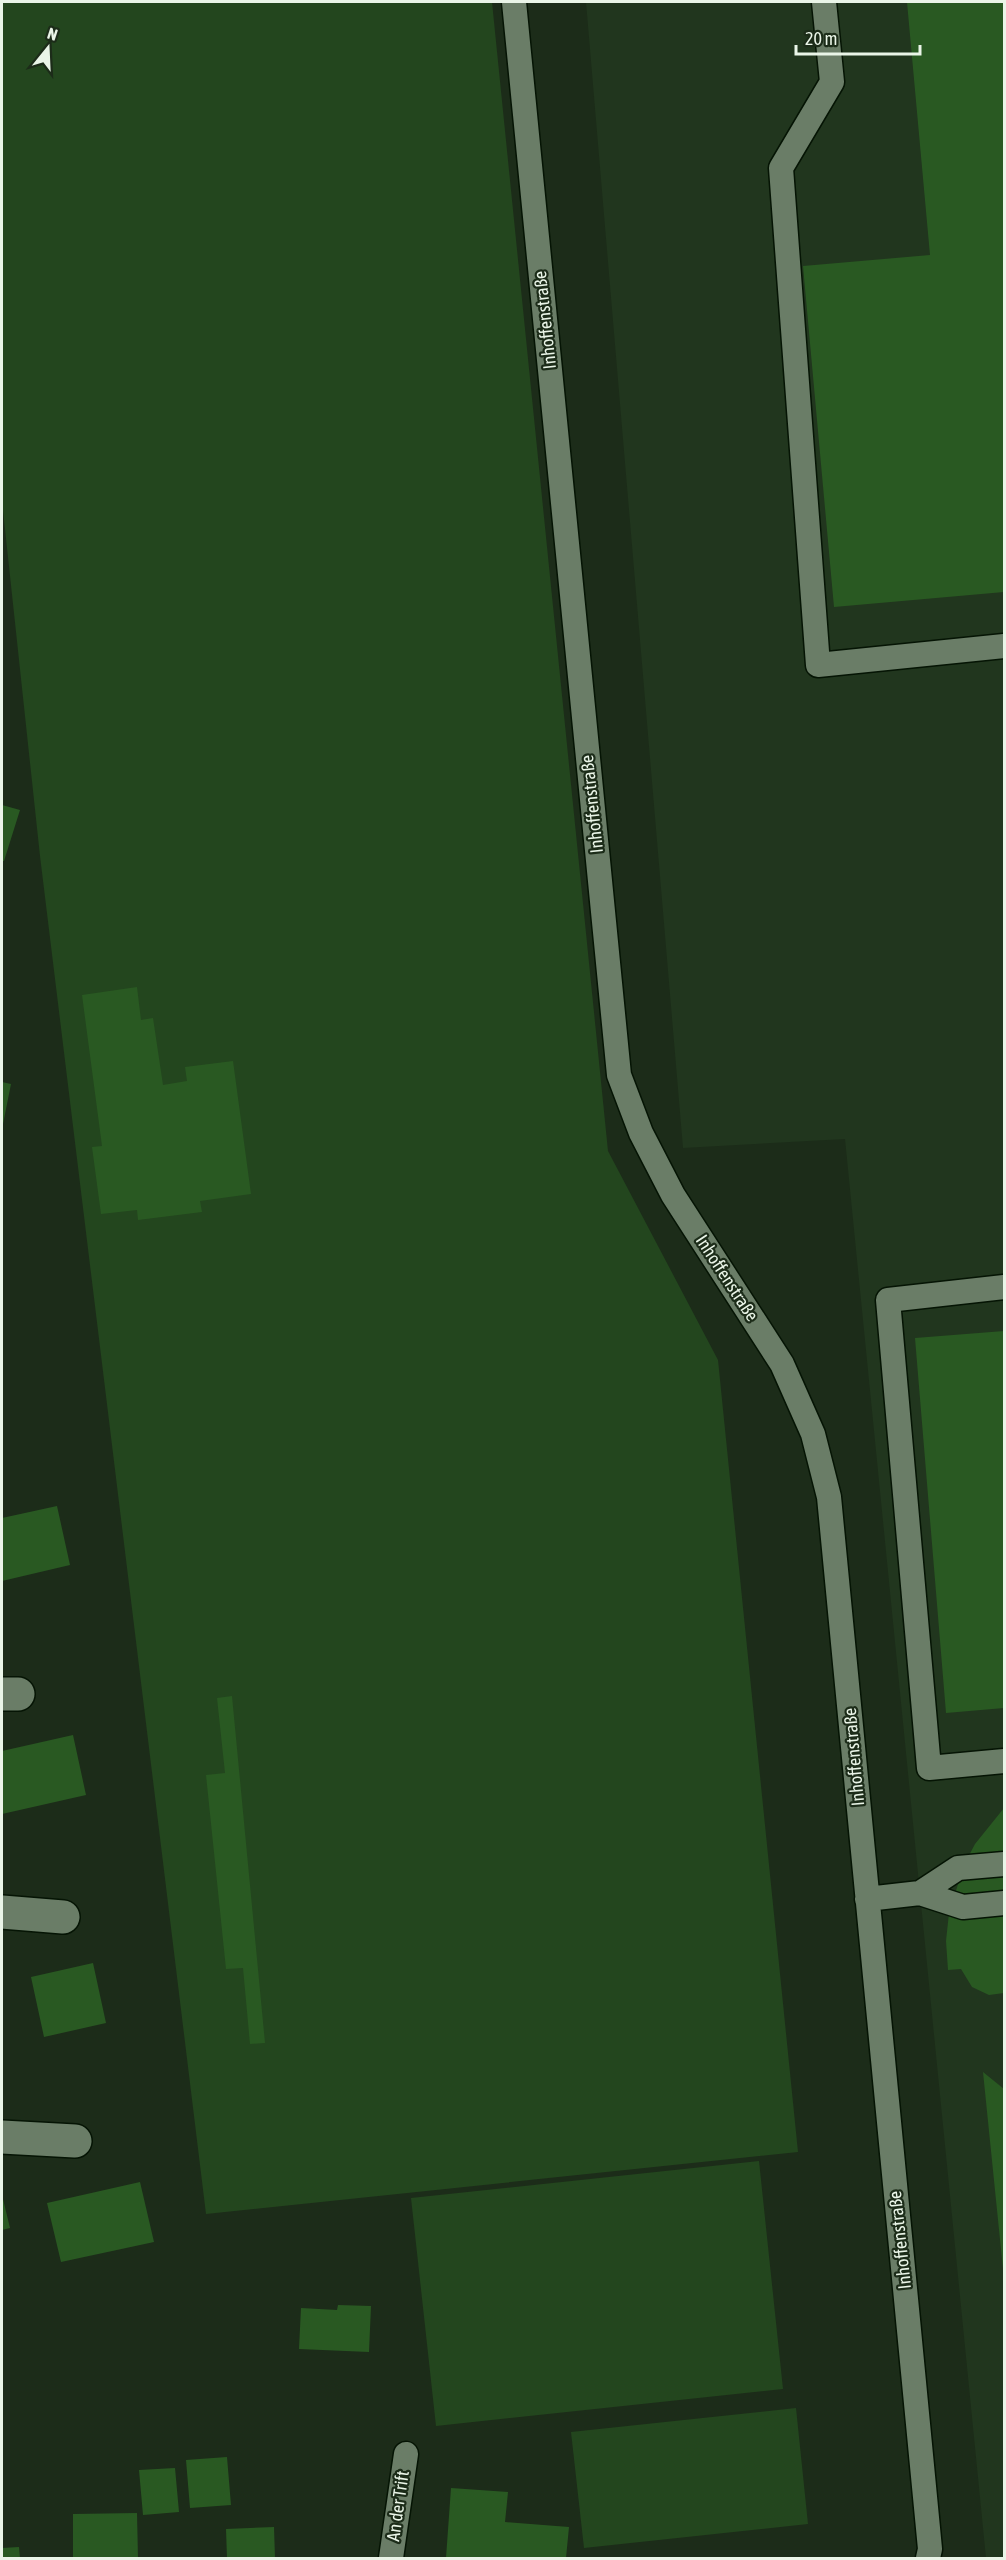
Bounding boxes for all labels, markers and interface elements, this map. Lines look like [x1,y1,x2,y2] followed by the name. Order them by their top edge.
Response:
[18,18,78,78] north arrow
[796,18,920,56] scale bar
[45,24,60,44] text: N
[805,28,837,49] text: 20 m
[529,270,560,370] street label: Inhoffenstraße
[576,754,607,854] street label: Inhoffenstraße
[692,1231,763,1325] street label: Inhoffenstraße
[839,1707,868,1807] street label: Inhoffenstraße
[884,2190,915,2290] street label: Inhoffenstraße
[382,2469,413,2543] street label: An der Trift

